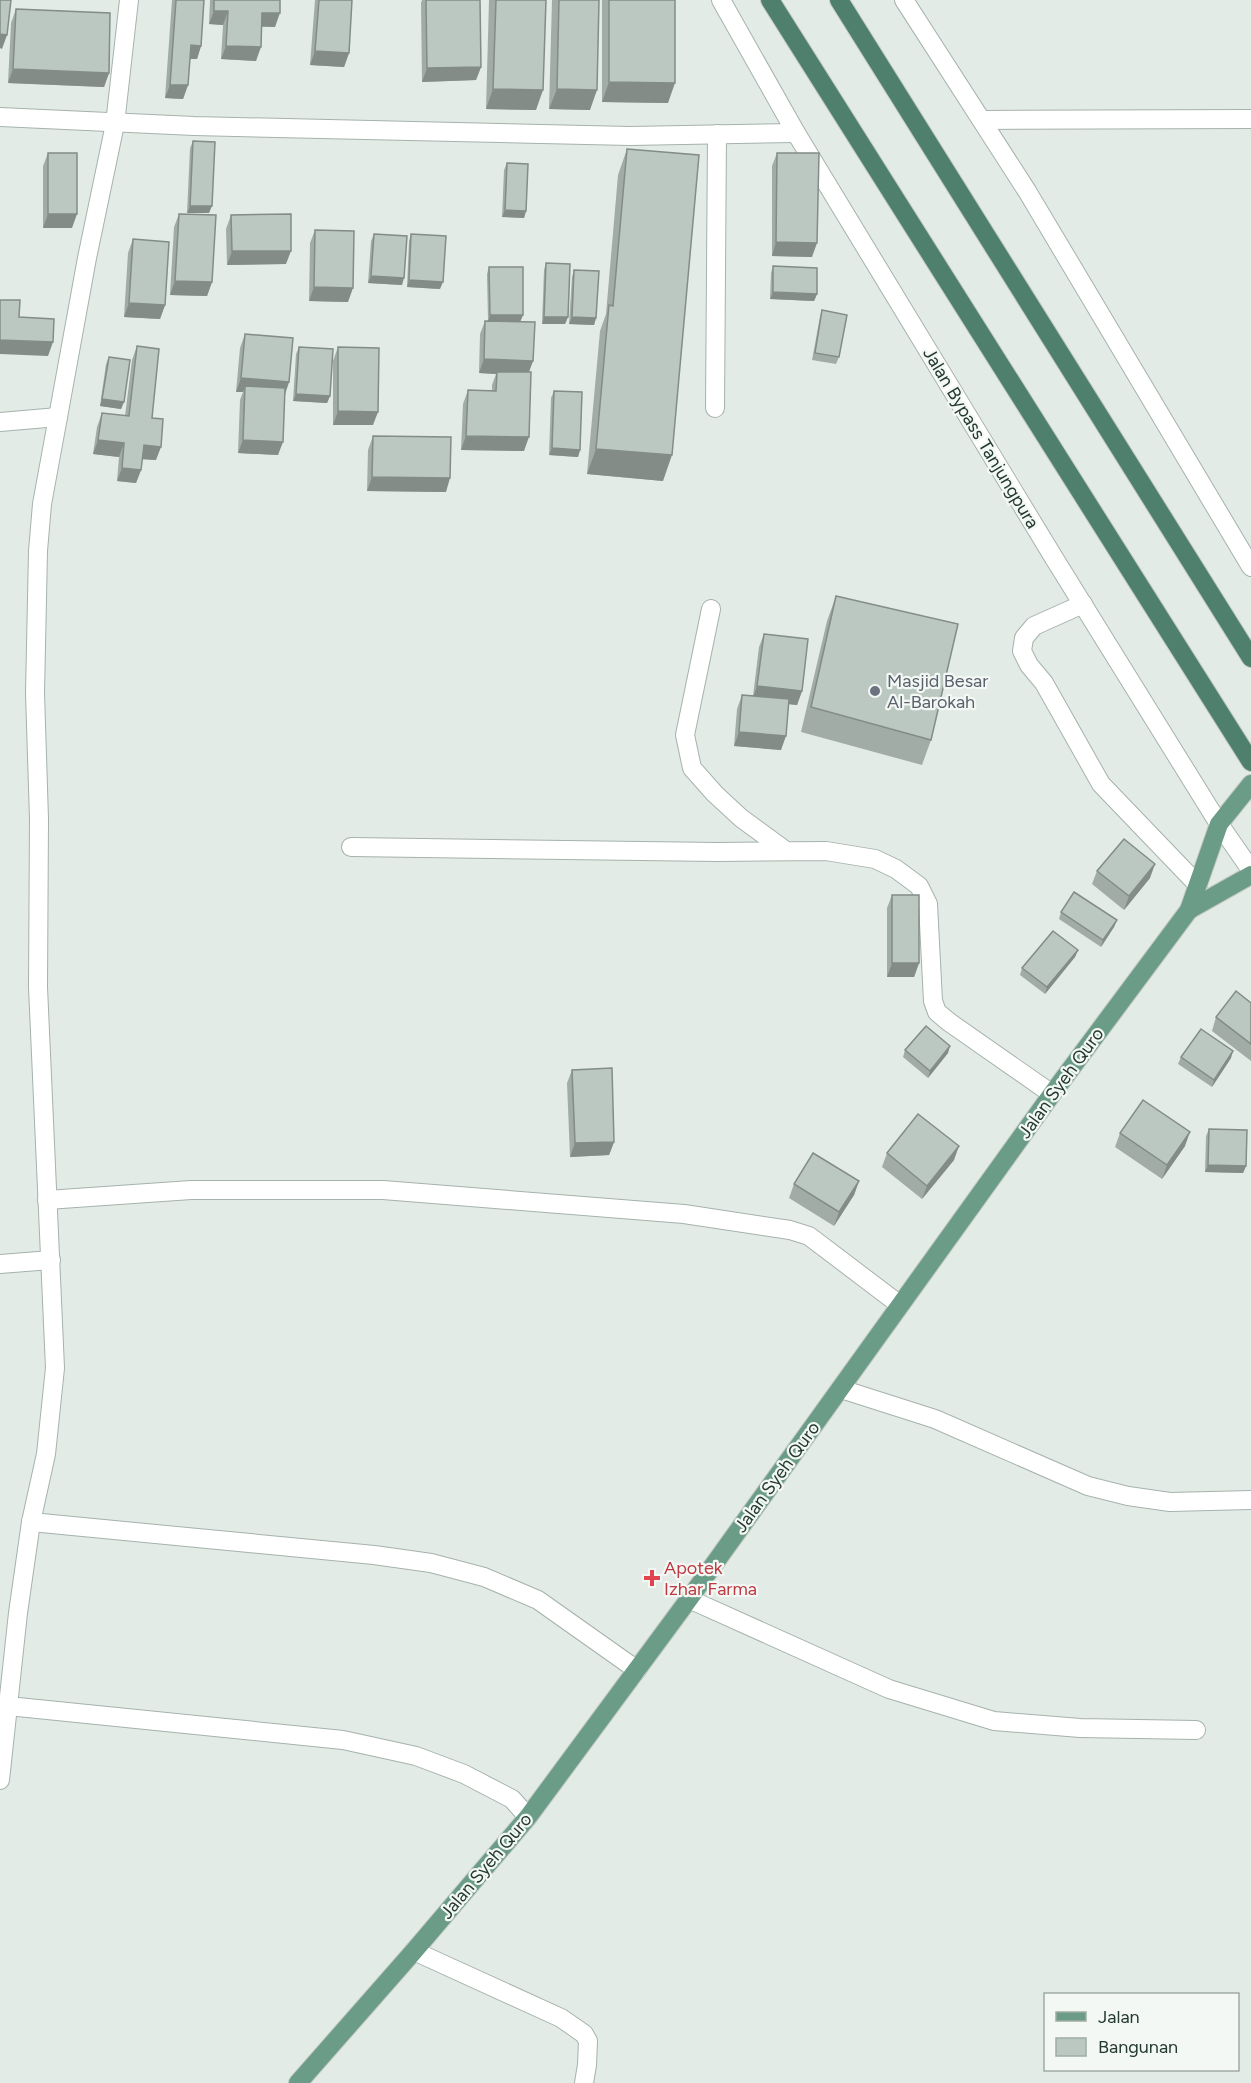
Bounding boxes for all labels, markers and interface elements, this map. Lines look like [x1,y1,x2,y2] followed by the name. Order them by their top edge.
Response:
[918,344,1044,532] street label: Jalan Bypass Tanjungpura
[887,670,988,713] place label: Masjid Besar Al-Barokah
[868,684,882,698] marker: Masjid Besar Al-Barokah
[1014,1023,1108,1143] street label: Jalan Syeh Quro
[730,1417,824,1537] street label: Jalan Syeh Quro
[664,1557,757,1600] place label: Apotek Izhar Farma
[645,1571,659,1585] marker: Apotek Izhar Farma
[435,1809,537,1923] street label: Jalan Syeh Quro
[1044,1993,1239,2071] legend
[1098,2006,1140,2028] text: Jalan
[1098,2036,1178,2058] text: Bangunan

